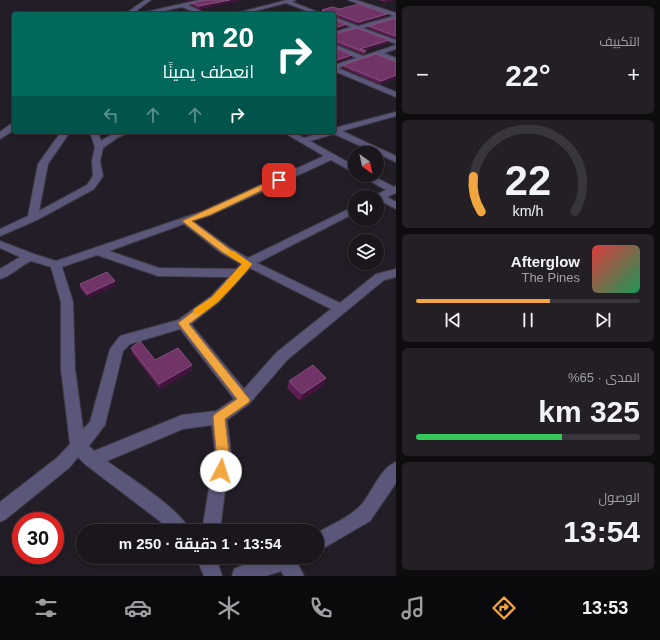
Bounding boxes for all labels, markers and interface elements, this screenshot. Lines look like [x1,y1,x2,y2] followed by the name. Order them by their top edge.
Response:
[190,22,254,53] text: 20 m
[268,28,320,80] icon: right
[599,34,640,49] text: التكييف
[505,59,551,92] text: 22°
[163,62,254,82] text: انعطف يمينًا
[416,62,429,87] text: −
[627,62,640,87] text: +
[100,104,122,126] icon: left
[142,104,164,126] icon: ahead
[184,104,206,126] icon: ahead
[226,104,248,126] icon: right
[348,146,384,182] north arrow
[348,146,384,270] map controls
[505,157,551,204] text: 22
[262,163,296,197] pin
[268,169,290,191] icon: arrive
[348,190,384,226] button: sound
[513,203,544,219] text: km/h
[348,234,384,270] button: layers
[511,253,580,270] text: Afterglow
[521,270,580,285] text: The Pines
[442,309,464,331] icon: previous
[517,309,539,331] icon: pause
[592,309,614,331] icon: next
[568,370,640,385] text: المدى · 65%
[538,395,640,428] text: 325 km
[200,450,242,492] position arrow
[599,490,640,505] text: الوصول
[12,512,64,564] speed limit sign: 30
[563,515,640,548] text: 13:54
[119,535,281,552] text: 13:54 · 1 دقيقة · 250 m
[32,594,60,622] icon: filters
[124,594,152,622] icon: car
[215,594,243,622] icon: climate
[307,594,335,622] icon: phone
[399,594,427,622] icon: music
[490,594,518,622] icon: directions
[582,598,628,618] text: 13:53

